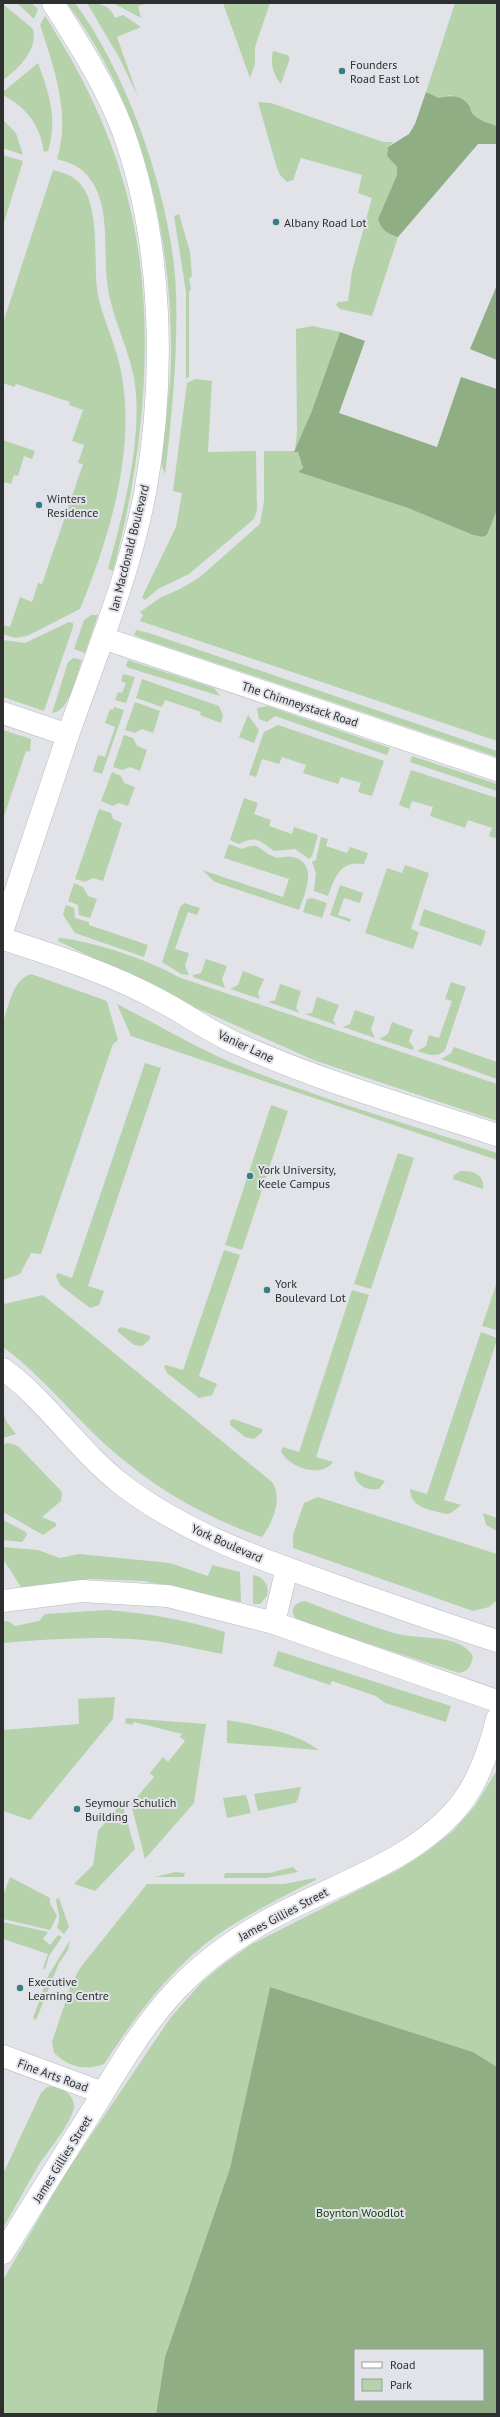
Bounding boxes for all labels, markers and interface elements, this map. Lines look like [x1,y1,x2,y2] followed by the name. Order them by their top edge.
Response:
[350,57,419,86] place label: Founders Road East Lot
[337,66,347,76] marker: Founders Road East Lot
[284,215,367,230] place label: Albany Road Lot
[271,217,281,227] marker: Albany Road Lot
[106,483,152,613] street label: Ian Macdonald Boulevard
[47,491,98,520] place label: Winters Residence
[34,500,44,510] marker: Winters Residence
[240,678,360,730] street label: The Chimneystack Road
[215,1026,276,1065] street label: Vanier Lane
[258,1162,336,1191] place label: York University, Keele Campus
[245,1171,255,1181] marker: York University, Keele Campus
[275,1276,346,1305] place label: York Boulevard Lot
[262,1285,272,1295] marker: York Boulevard Lot
[189,1521,265,1565] street label: York Boulevard
[85,1795,176,1824] place label: Seymour Schulich Building
[72,1804,82,1814] marker: Seymour Schulich Building
[235,1884,330,1944] street label: James Gillies Street
[28,1974,109,2003] place label: Executive Learning Centre
[15,1983,25,1993] marker: Executive Learning Centre
[16,2055,90,2095] street label: Fine Arts Road
[29,2113,95,2206] street label: James Gillies Street
[316,2205,404,2220] park label: Boynton Woodlot
[354,2349,484,2401] legend
[390,2357,415,2372] text: Road
[390,2377,412,2392] text: Park

